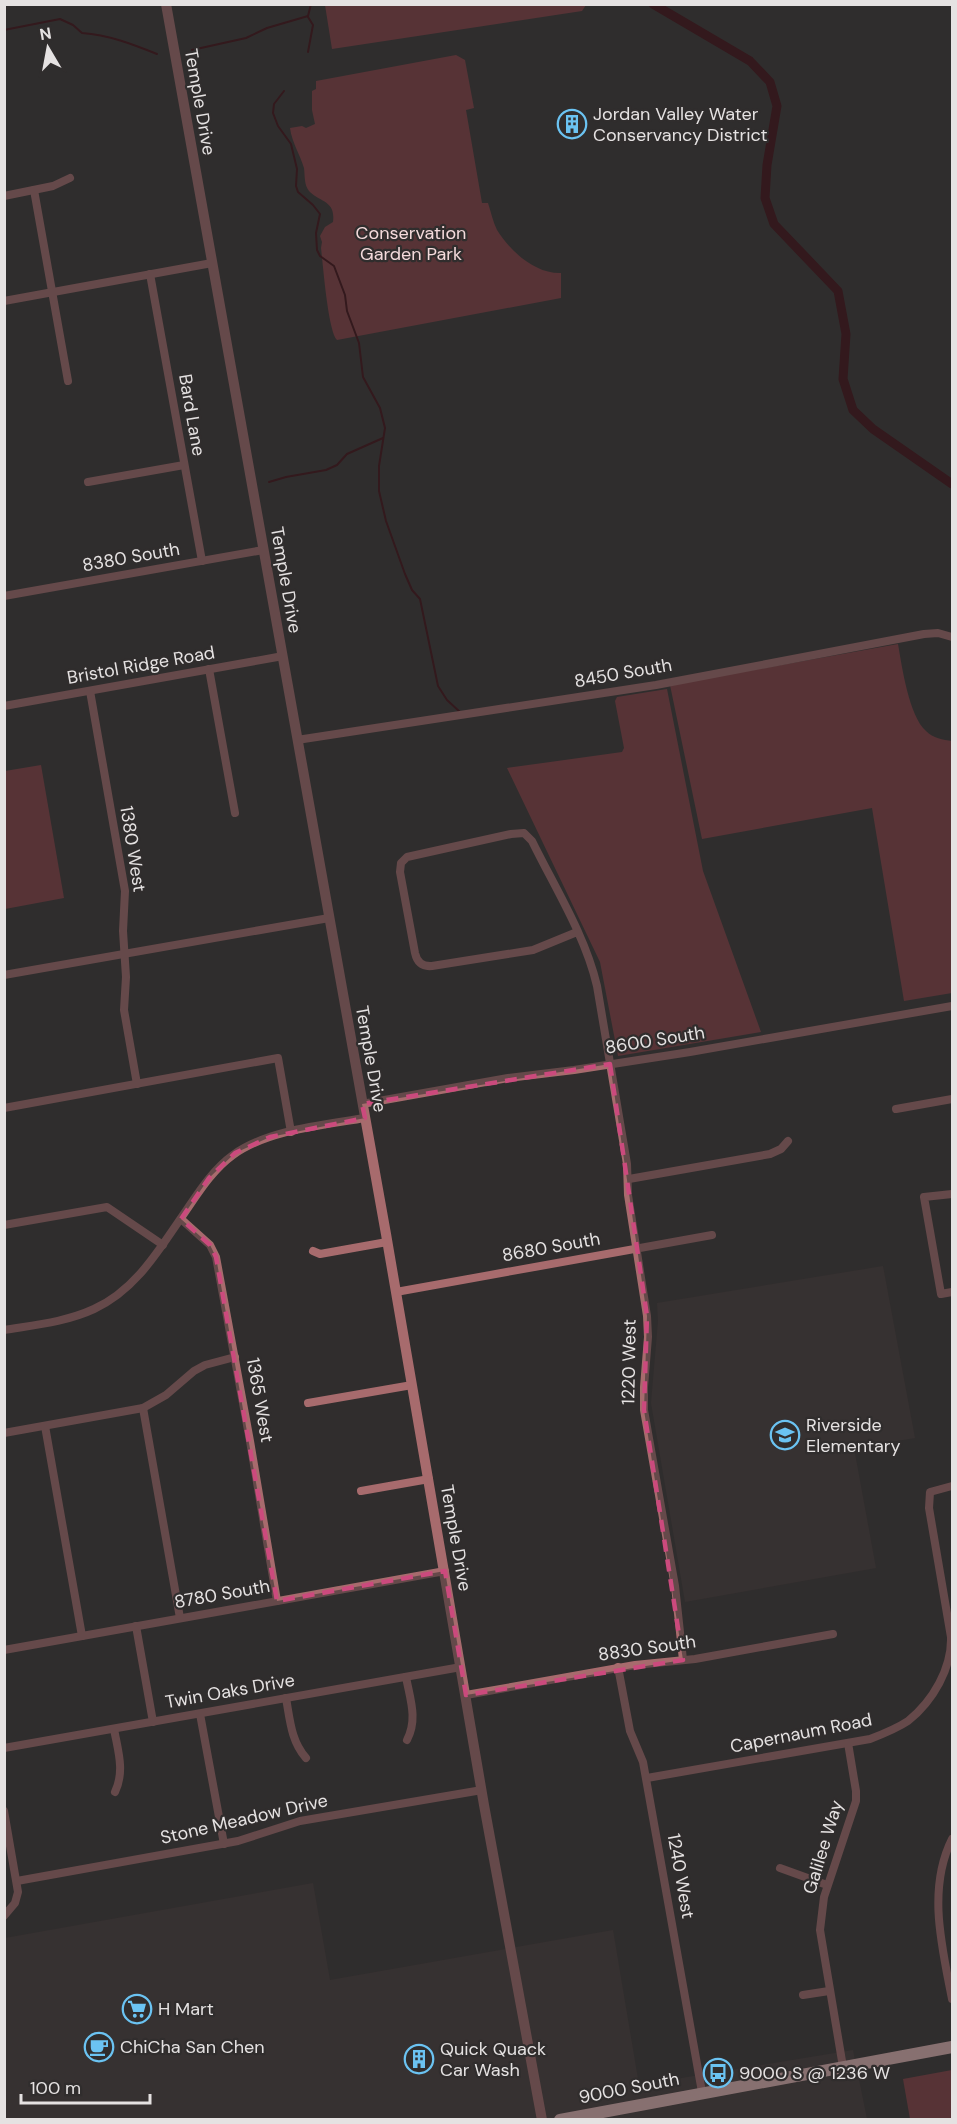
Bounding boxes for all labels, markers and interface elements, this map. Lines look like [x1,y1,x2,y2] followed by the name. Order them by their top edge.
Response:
[18,18,78,78] north arrow
[38,22,53,45] text: N
[179,47,221,157] street label: Temple Drive
[593,102,768,147] place label: Jordan Valley Water Conservancy District
[556,108,588,140] building icon: Jordan Valley Water Conservancy District
[356,221,466,266] park label: Conservation Garden Park
[173,372,211,458] street label: Bard Lane
[265,525,307,635] street label: Temple Drive
[80,537,182,577] street label: 8380 South
[65,640,217,690] street label: Bristol Ridge Road
[572,653,674,693] street label: 8450 South
[114,804,152,894] street label: 1380 West
[350,1004,392,1114] street label: Temple Drive
[603,1020,707,1060] street label: 8600 South
[500,1227,602,1267] street label: 8680 South
[616,1319,642,1405] street label: 1220 West
[241,1356,279,1444] street label: 1365 West
[806,1413,901,1458] place label: Riverside Elementary
[769,1419,801,1451] school or university icon: Riverside Elementary
[435,1483,477,1593] street label: Temple Drive
[172,1574,272,1614] street label: 8780 South
[597,1629,697,1667] street label: 8830 South
[163,1668,297,1714] street label: Twin Oaks Drive
[728,1707,874,1759] street label: Capernaum Road
[158,1788,330,1850] street label: Stone Meadow Drive
[797,1797,849,1897] street label: Galilee Way
[662,1832,700,1920] street label: 1240 West
[121,1993,153,2025] supermarket icon: H Mart
[158,1997,214,2021] place label: H Mart
[83,2031,115,2063] cafe icon: ChiCha San Chen
[120,2035,265,2059] place label: ChiCha San Chen
[440,2037,546,2082] place label: Quick Quack Car Wash
[403,2043,435,2075] building icon: Quick Quack Car Wash
[702,2057,734,2089] bus stop icon: 9000 S @ 1236 W
[739,2061,890,2085] place label: 9000 S @ 1236 W
[21,2067,150,2105] scale bar
[577,2067,681,2109] street label: 9000 South
[30,2076,81,2100] text: 100 m

